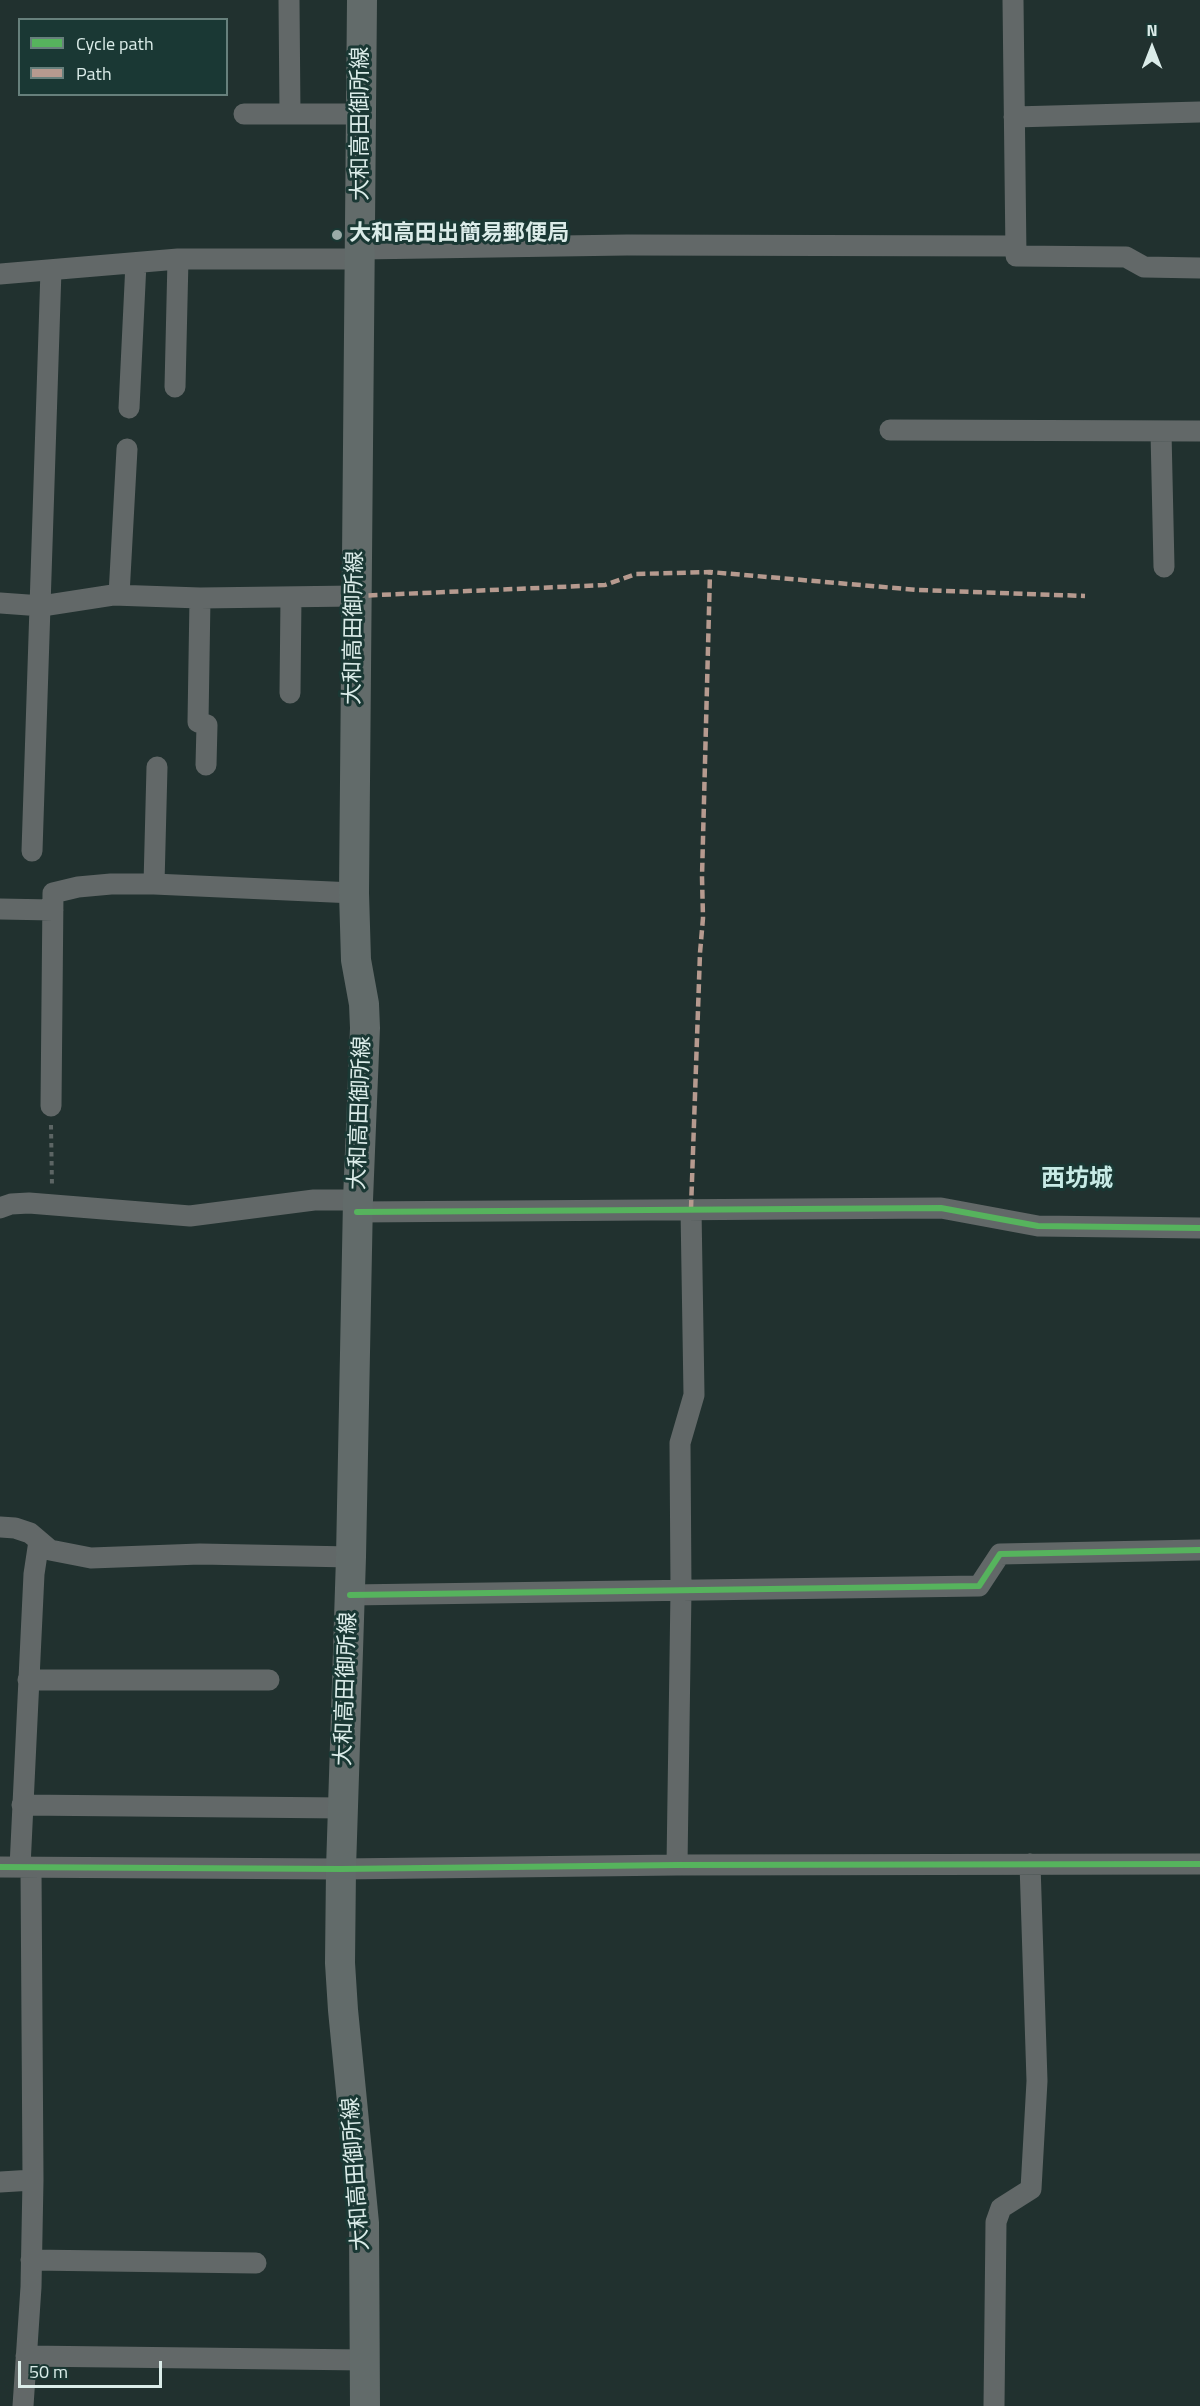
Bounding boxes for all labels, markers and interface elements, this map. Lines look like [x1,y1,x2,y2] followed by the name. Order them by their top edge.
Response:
[18,18,228,96] legend
[1122,18,1182,78] north arrow
[1146,18,1158,42] text: N
[76,30,154,57] text: Cycle path
[349,47,375,201] street label: 大和高田御所線
[76,60,112,87] text: Path
[349,222,569,248] place label: 大和高田出簡易郵便局
[330,228,344,242] marker: 大和高田出簡易郵便局
[340,551,370,705] street label: 大和高田御所線
[345,1036,377,1190] street label: 大和高田御所線
[1041,1166,1113,1194] district label: 西坊城
[331,1612,363,1766] street label: 大和高田御所線
[338,2096,376,2252] street label: 大和高田御所線
[21,2349,165,2387] scale bar
[29,2358,68,2385] text: 50 m

